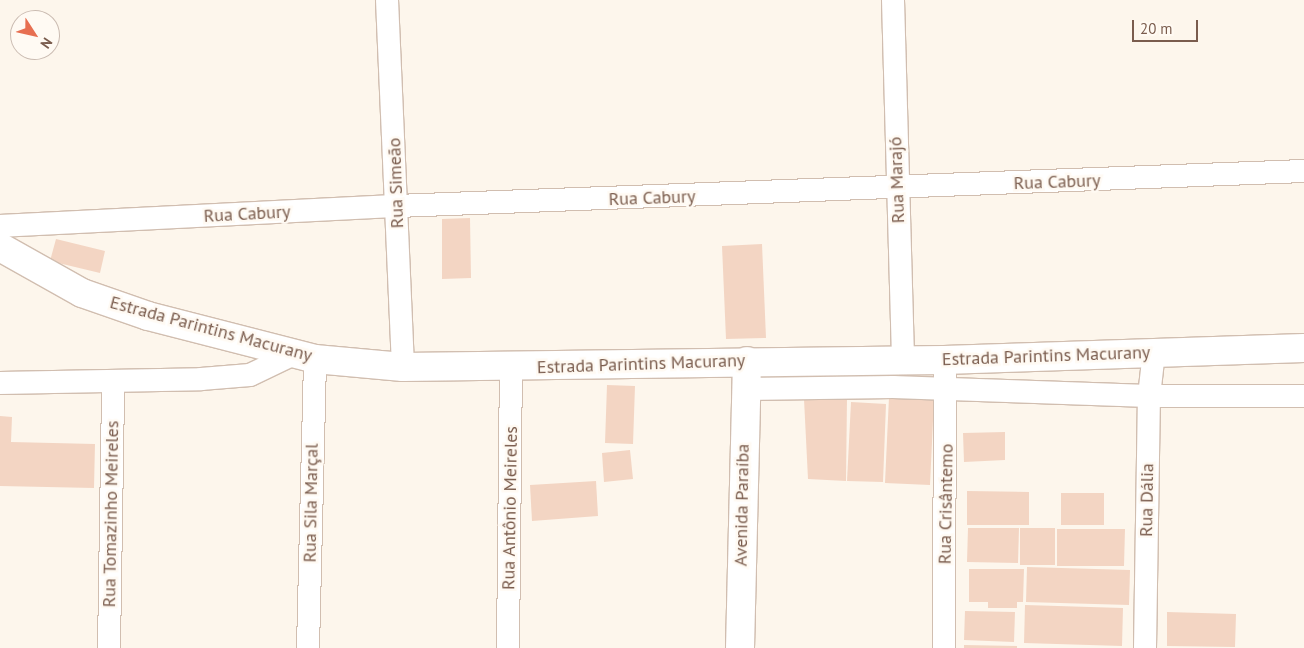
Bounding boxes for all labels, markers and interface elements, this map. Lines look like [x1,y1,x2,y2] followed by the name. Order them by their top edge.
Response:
[10,10,60,60] north arrow
[1134,10,1200,42] scale bar
[1140,19,1173,38] text: 20 m
[36,34,56,52] text: N
[885,136,909,224] street label: Rua Marajó
[384,137,408,229] street label: Rua Simeão
[1013,170,1101,194] street label: Rua Cabury
[608,186,696,210] street label: Rua Cabury
[203,201,291,227] street label: Rua Cabury
[108,292,314,366] street label: Estrada Parintins Macurany
[942,342,1150,370] street label: Estrada Parintins Macurany
[537,350,745,378] street label: Estrada Parintins Macurany
[99,420,123,608] street label: Rua Tomazinho Meireles
[498,426,522,590] street label: Rua Antônio Meireles
[299,443,323,563] street label: Rua Sila Marçal
[730,444,754,566] street label: Avenida Paraíba
[934,444,958,564] street label: Rua Crisântemo
[1136,463,1158,537] street label: Rua Dália

